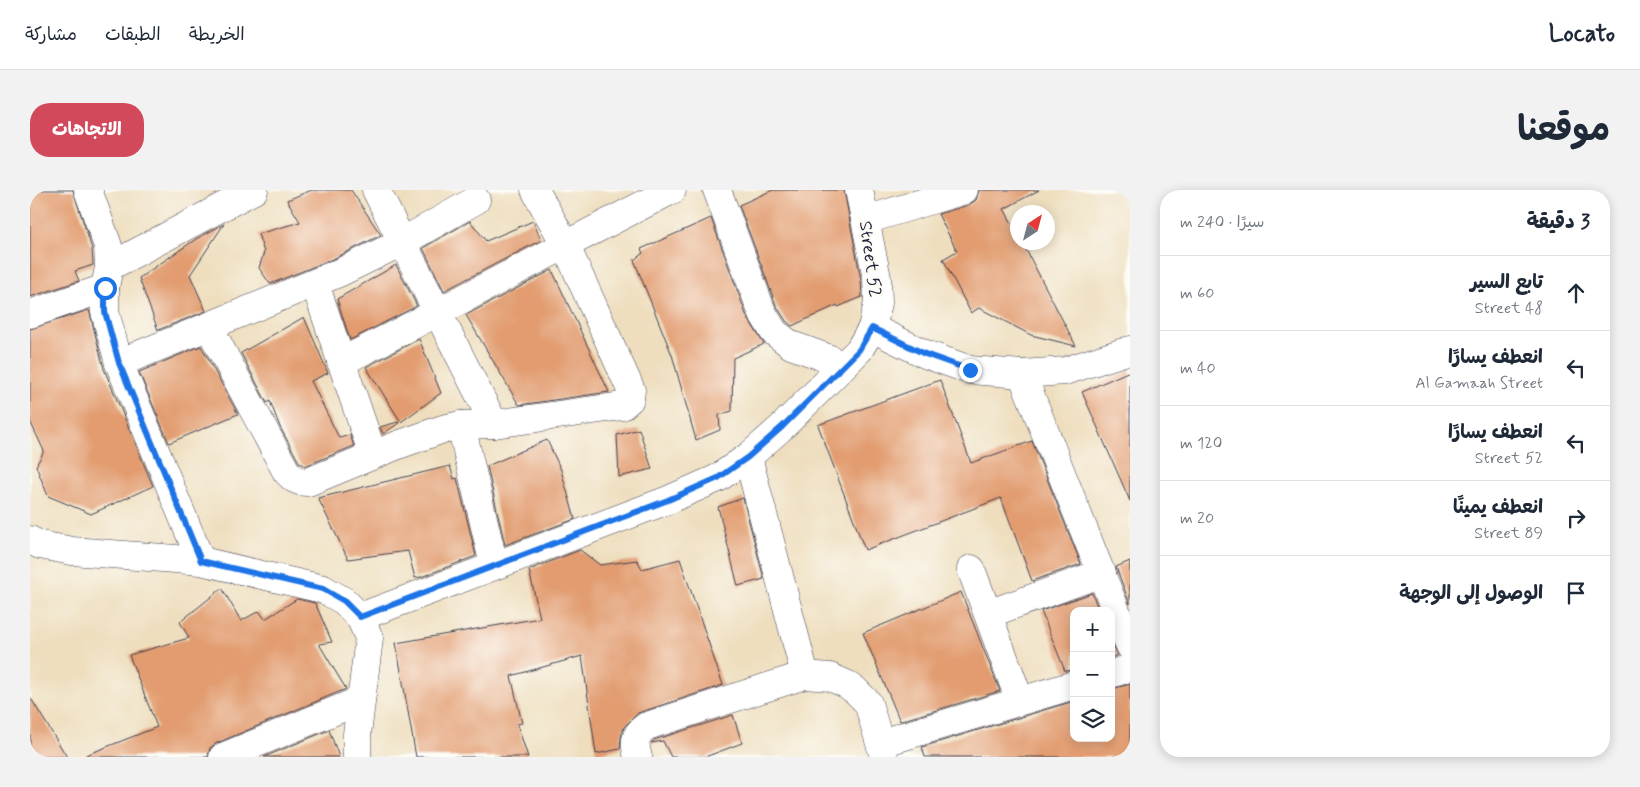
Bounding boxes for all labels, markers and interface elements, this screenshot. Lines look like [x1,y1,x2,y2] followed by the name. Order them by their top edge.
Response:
[1549,19,1615,50] text: Locato
[25,23,77,47] text: مشاركة
[105,23,161,47] text: الطبقات
[189,23,245,47] text: الخريطة
[30,103,144,157] button: الاتجاهات
[1517,107,1610,153] text: موقعنا
[1010,205,1055,250] north arrow
[1526,208,1590,236] text: 3 دقيقة
[1180,212,1264,233] text: سيرًا · 240 m
[853,219,887,299] street label: Street 52
[1470,270,1543,295] text: تابع السير
[94,277,117,300] route start
[1562,279,1590,307] icon: ahead
[1180,283,1214,304] text: 60 m
[1475,298,1543,319] text: Street 48
[1448,345,1543,370] text: انعطف يسارًا
[1562,354,1590,382] icon: left
[1180,358,1216,379] text: 40 m
[959,359,982,382] route end
[1415,373,1543,394] text: Al Gamaah Street
[1448,420,1543,445] text: انعطف يسارًا
[1562,429,1590,457] icon: left
[1180,433,1222,454] text: 120 m
[1475,448,1543,469] text: Street 52
[1453,495,1543,520] text: انعطف يمينًا
[1562,504,1590,532] icon: right
[1180,508,1214,529] text: 20 m
[1474,523,1543,544] text: Street 89
[1562,579,1590,607] icon: arrive
[1399,581,1543,606] text: الوصول إلى الوجهة
[1070,607,1115,742] map controls
[1070,607,1115,652] button: +
[1070,652,1115,697] button: −
[1070,697,1115,742] button: layers

